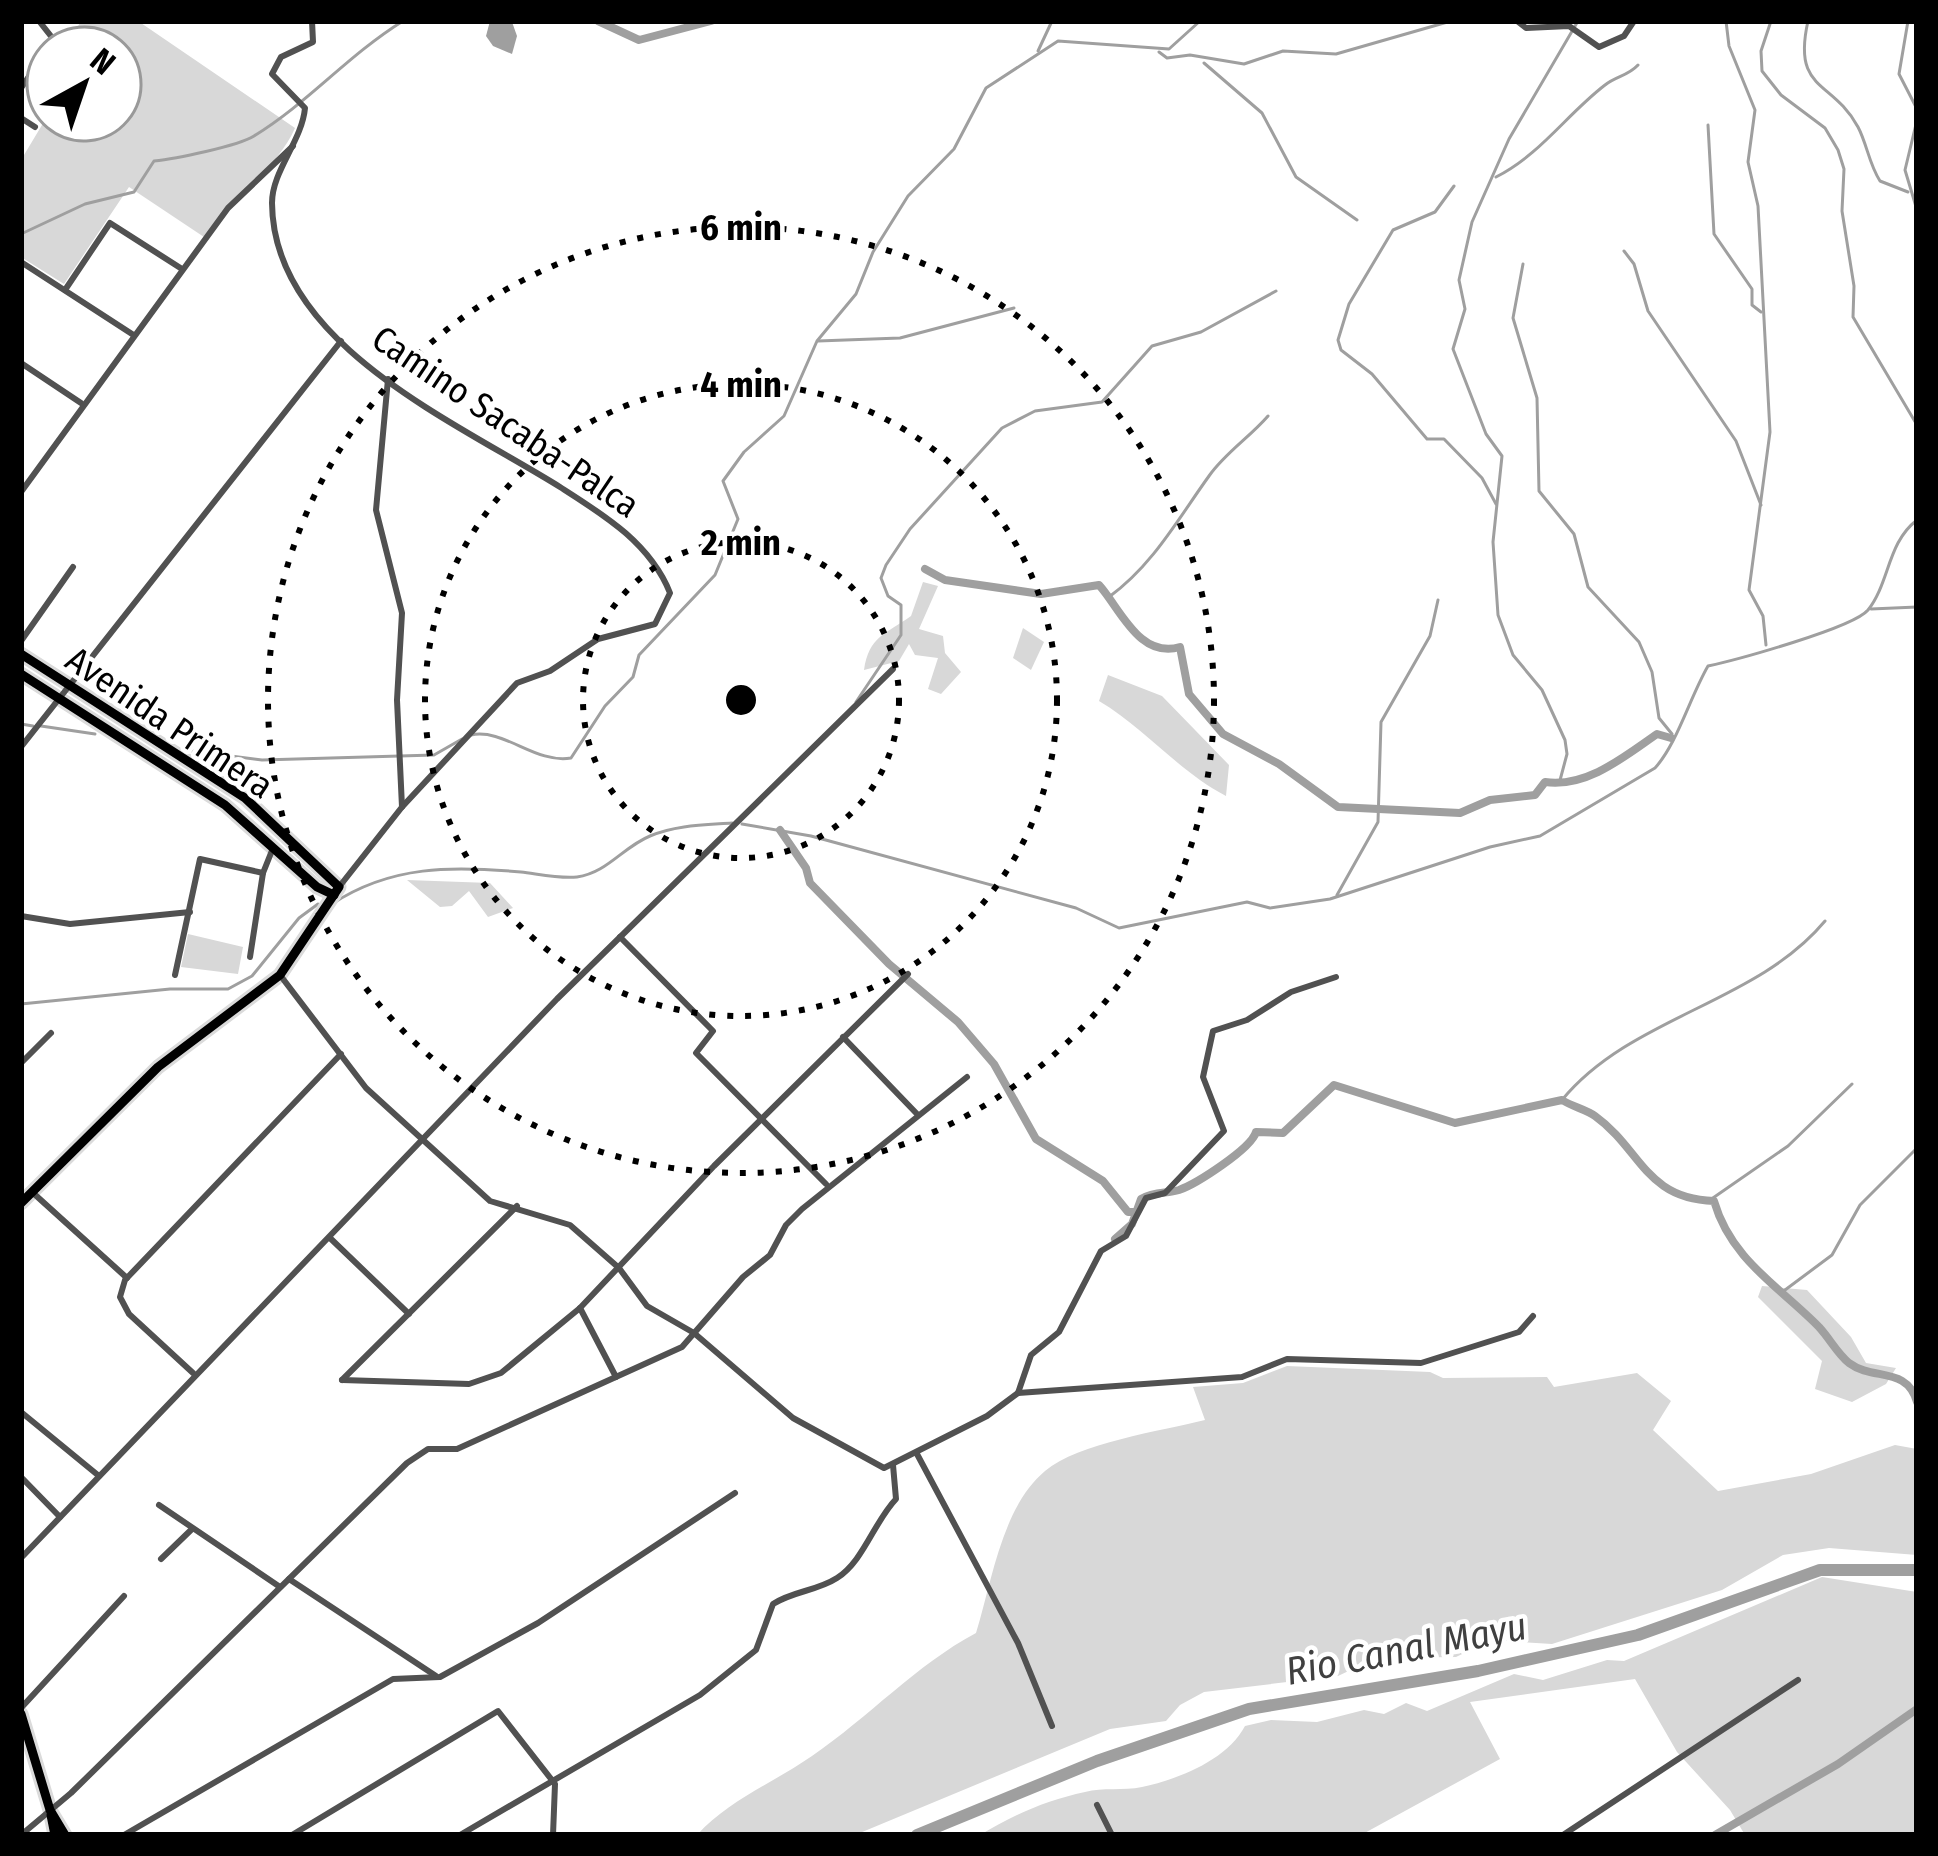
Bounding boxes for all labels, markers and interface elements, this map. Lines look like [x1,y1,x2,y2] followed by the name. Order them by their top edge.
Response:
[24,24,144,144] north arrow
[82,40,123,83] text: N
[700,206,782,250] text: 6 min
[364,316,647,527] street label: Camino Sacaba-Palca
[700,363,782,407] text: 4 min
[700,521,781,565] text: 2 min
[58,637,281,808] street label: Avenida Primera
[720,679,762,721] centre of rings
[1282,1603,1531,1695] water label: Rio Canal Mayu

